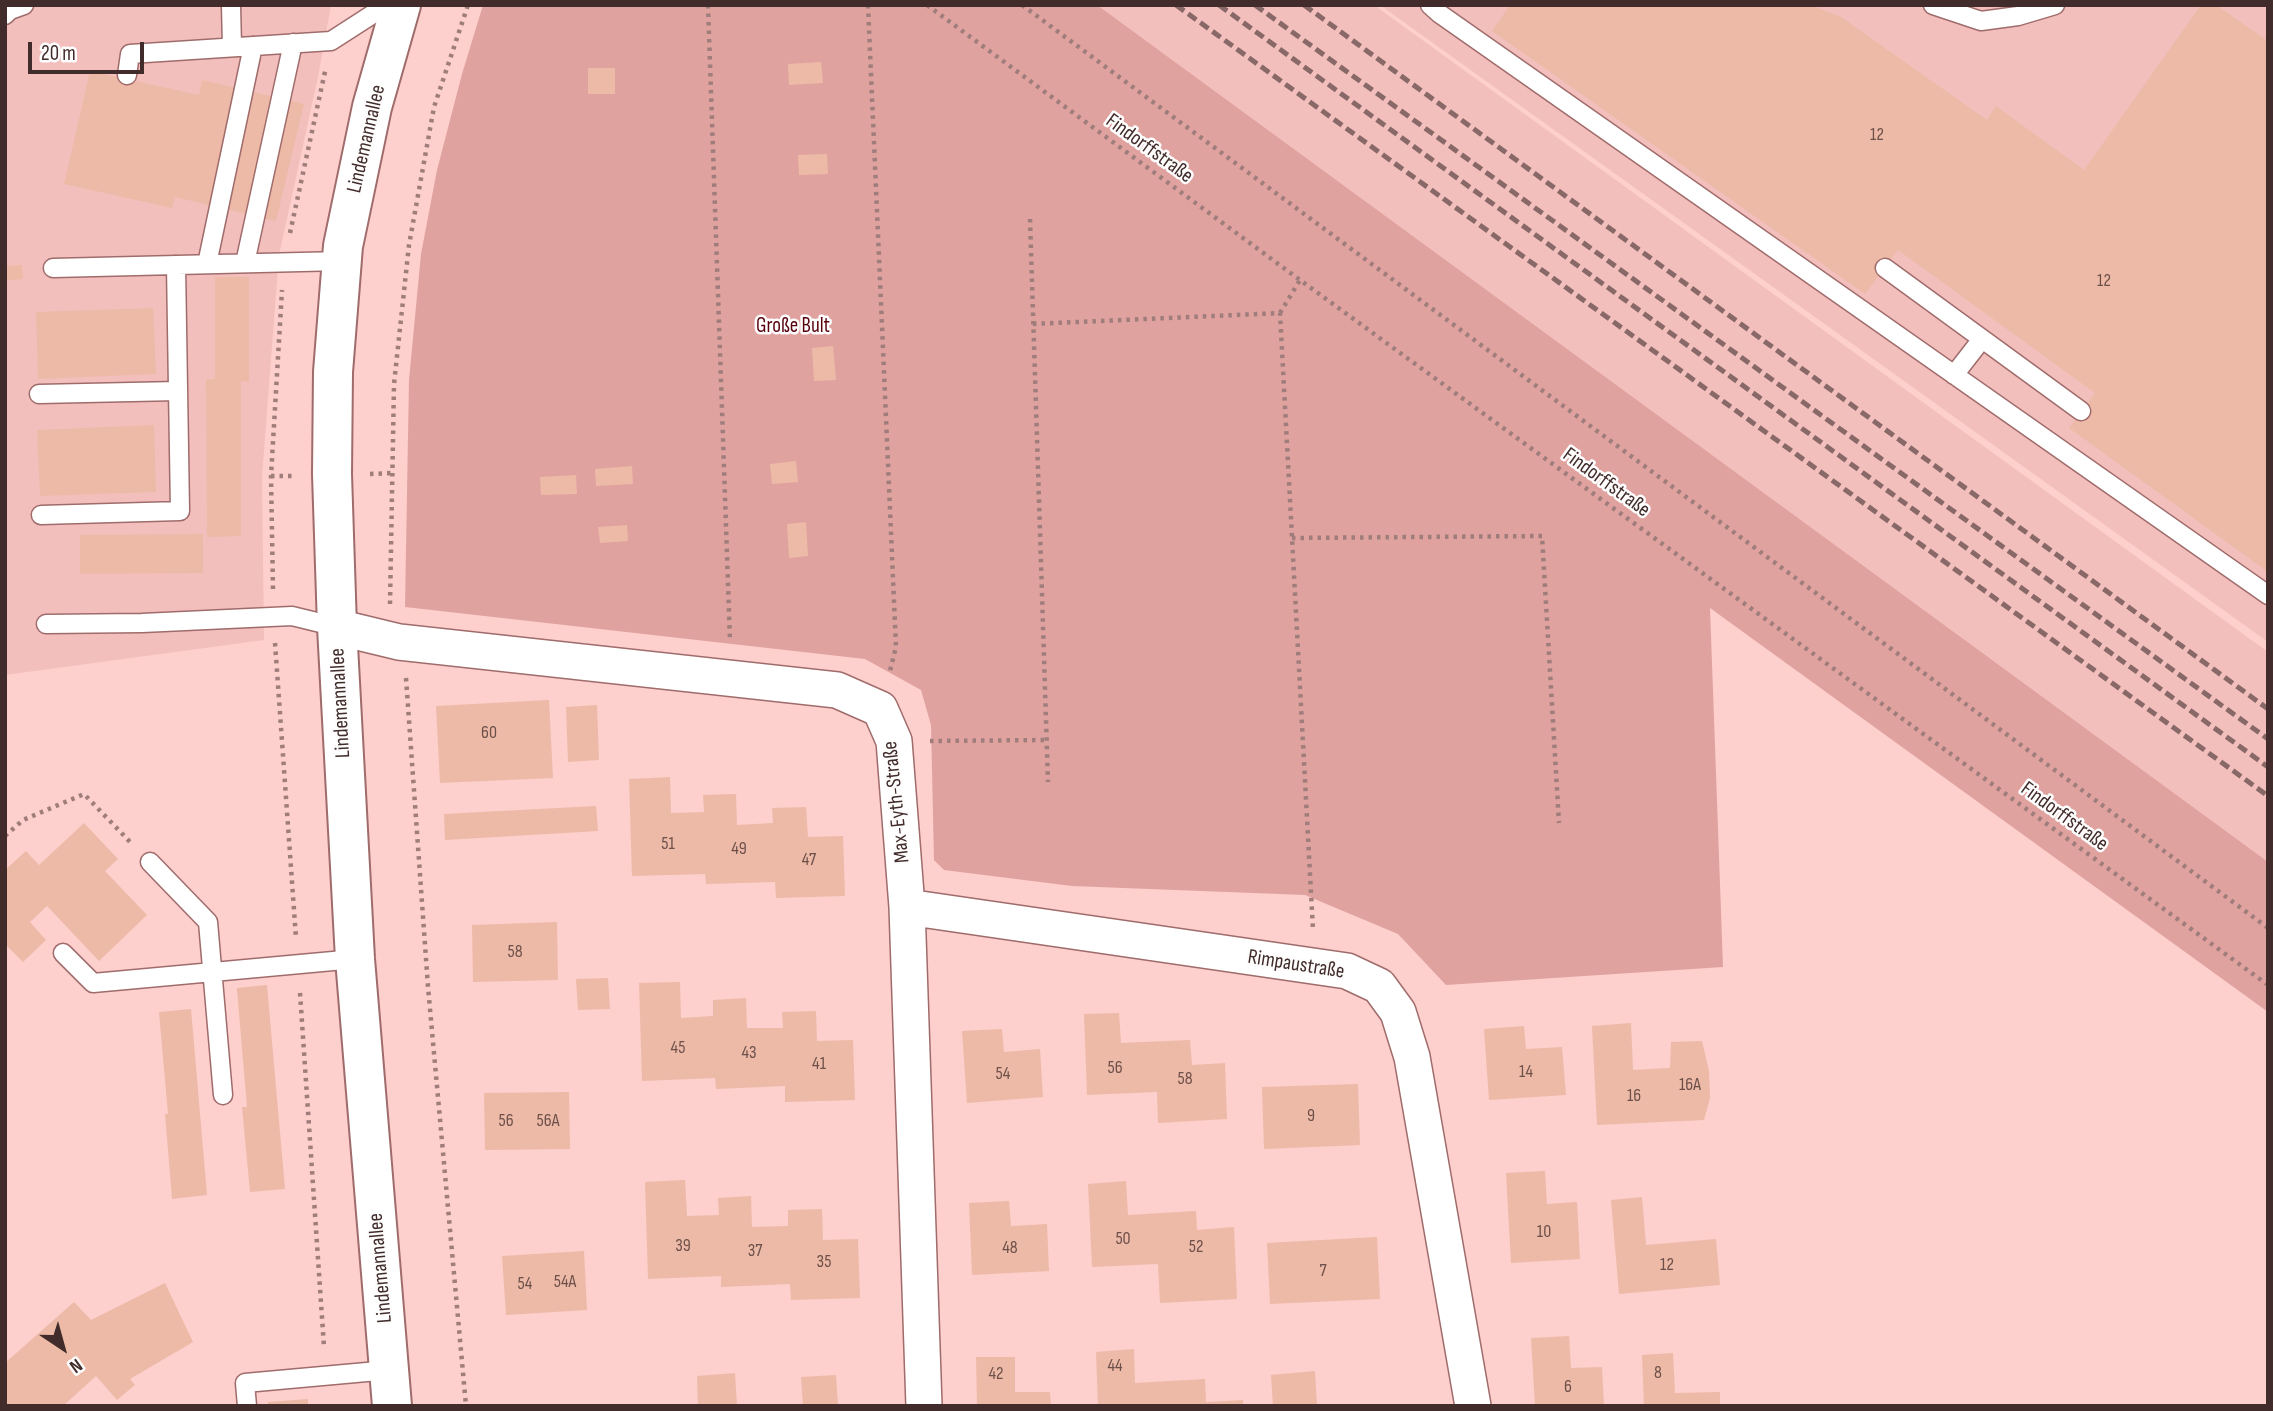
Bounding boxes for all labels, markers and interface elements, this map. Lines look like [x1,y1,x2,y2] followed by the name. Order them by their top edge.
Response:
[32,28,147,72] scale bar
[41,41,76,66] text: 20 m
[342,82,392,196] street label: Lindemannallee
[1100,109,1198,189] street label: Findorffstraße
[1870,124,1884,146] house number: 12
[2097,270,2111,292] house number: 12
[756,314,830,340] park label: Große Bult
[1557,443,1655,523] street label: Findorffstraße
[326,647,356,759] street label: Lindemannallee
[481,722,497,744] house number: 60
[878,740,916,864] street label: Max-Eyth-Straße
[2015,777,2113,857] street label: Findorffstraße
[661,833,675,855] house number: 51
[731,838,747,860] house number: 49
[802,849,816,871] house number: 47
[507,941,523,963] house number: 58
[1246,945,1346,985] street label: Rimpaustraße
[671,1037,685,1059] house number: 45
[741,1042,757,1064] house number: 43
[812,1053,826,1075] house number: 41
[1107,1057,1123,1079] house number: 56
[1519,1061,1533,1083] house number: 14
[996,1063,1010,1085] house number: 54
[1177,1068,1193,1090] house number: 58
[1679,1074,1701,1096] house number: 16A
[1627,1085,1641,1107] house number: 16
[1307,1105,1315,1127] house number: 9
[498,1110,514,1132] house number: 56
[537,1110,559,1132] house number: 56A
[364,1212,398,1324] street label: Lindemannallee
[1537,1221,1551,1243] house number: 10
[1115,1228,1131,1250] house number: 50
[675,1235,691,1257] house number: 39
[1189,1236,1203,1258] house number: 52
[1002,1237,1018,1259] house number: 48
[748,1240,762,1262] house number: 37
[817,1251,831,1273] house number: 35
[1660,1254,1674,1276] house number: 12
[1319,1260,1327,1282] house number: 7
[554,1271,576,1293] house number: 54A
[518,1273,532,1295] house number: 54
[28,1313,98,1383] north arrow
[65,1353,87,1378] text: N
[1107,1355,1123,1377] house number: 44
[1654,1362,1662,1384] house number: 8
[988,1363,1004,1385] house number: 42
[1564,1376,1572,1398] house number: 6

